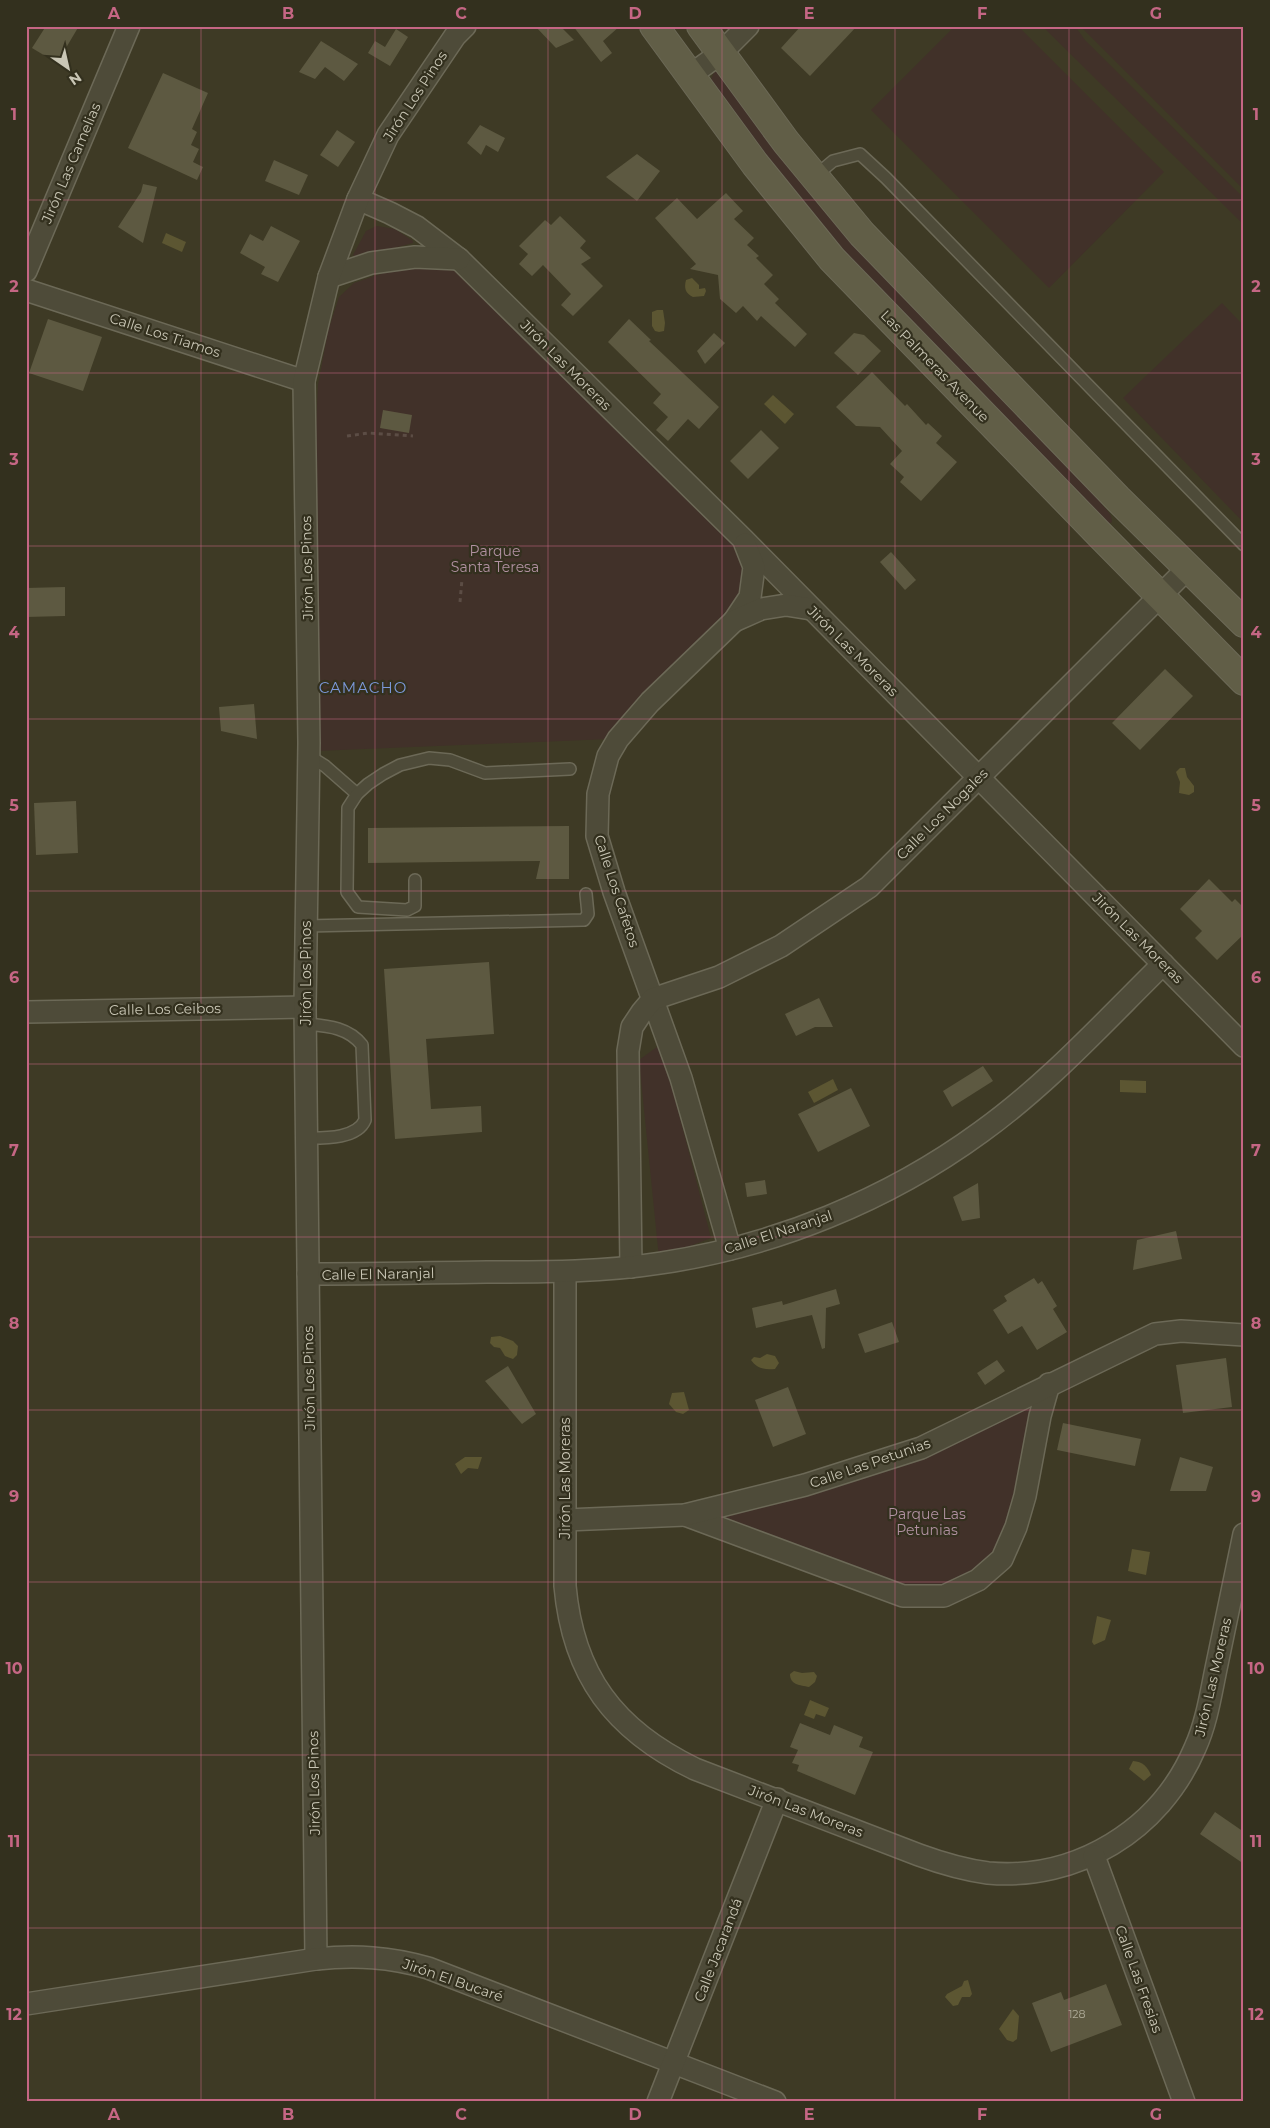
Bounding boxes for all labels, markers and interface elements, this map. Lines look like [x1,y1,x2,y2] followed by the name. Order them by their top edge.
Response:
[107,4,121,23] text: A
[282,4,294,23] text: B
[455,4,467,23] text: C
[628,4,642,23] text: D
[804,4,814,23] text: E
[977,4,987,23] text: F
[1150,4,1162,23] text: G
[42,42,92,92] north arrow
[378,47,451,146] street label: Jirón Los Pinos
[66,68,85,89] text: N
[37,100,105,227] street label: Jirón Las Camelias
[11,105,17,124] text: 1
[1253,105,1259,124] text: 1
[9,277,19,296] text: 2
[1251,277,1261,296] text: 2
[877,306,993,426] street label: Las Palmeras Avenue
[107,309,223,361] street label: Calle Los Tiamos
[516,315,615,414] street label: Jirón Las Moreras
[8,450,19,469] text: 3
[1250,450,1261,469] text: 3
[297,515,317,621] street label: Jirón Los Pinos
[451,542,539,576] park label: Parque Santa Teresa
[803,601,902,700] street label: Jirón Las Moreras
[8,623,20,642] text: 4
[1250,623,1262,642] text: 4
[319,678,407,697] district label: CAMACHO
[892,764,992,864] street label: Calle Los Nogales
[9,796,19,815] text: 5
[1251,796,1261,815] text: 5
[590,832,644,950] street label: Calle Los Cafetos
[1088,888,1187,987] street label: Jirón Las Moreras
[297,921,315,1026] street label: Jirón Los Pinos
[9,968,19,987] text: 6
[1251,968,1261,987] text: 6
[109,999,221,1019] street label: Calle Los Ceibos
[9,1141,19,1160] text: 7
[1251,1141,1261,1160] text: 7
[722,1206,834,1258] street label: Calle El Naranjal
[321,1264,435,1284] street label: Calle El Naranjal
[9,1314,19,1333] text: 8
[1251,1314,1261,1333] text: 8
[299,1325,319,1431] street label: Jirón Los Pinos
[556,1417,574,1540] street label: Jirón Las Moreras
[807,1434,933,1492] street label: Calle Las Petunias
[9,1487,19,1506] text: 9
[1251,1487,1261,1506] text: 9
[888,1505,966,1539] park label: Parque Las Petunias
[1190,1616,1235,1739] street label: Jirón Las Moreras
[5,1659,23,1678] text: 10
[1247,1659,1265,1678] text: 10
[304,1730,324,1836] street label: Jirón Los Pinos
[745,1781,866,1841] street label: Jirón Las Moreras
[8,1832,20,1851] text: 11
[1250,1832,1262,1851] text: 11
[690,1896,746,2004] street label: Calle Jacarandá
[1111,1923,1167,2035] street label: Calle Las Fresias
[400,1954,506,2006] street label: Jirón El Bucaré
[6,2005,22,2024] text: 12
[1248,2005,1264,2024] text: 12
[1068,2007,1086,2021] house number: 128
[107,2105,121,2124] text: A
[282,2105,294,2124] text: B
[455,2105,467,2124] text: C
[628,2105,642,2124] text: D
[804,2105,814,2124] text: E
[977,2105,987,2124] text: F
[1150,2105,1162,2124] text: G

